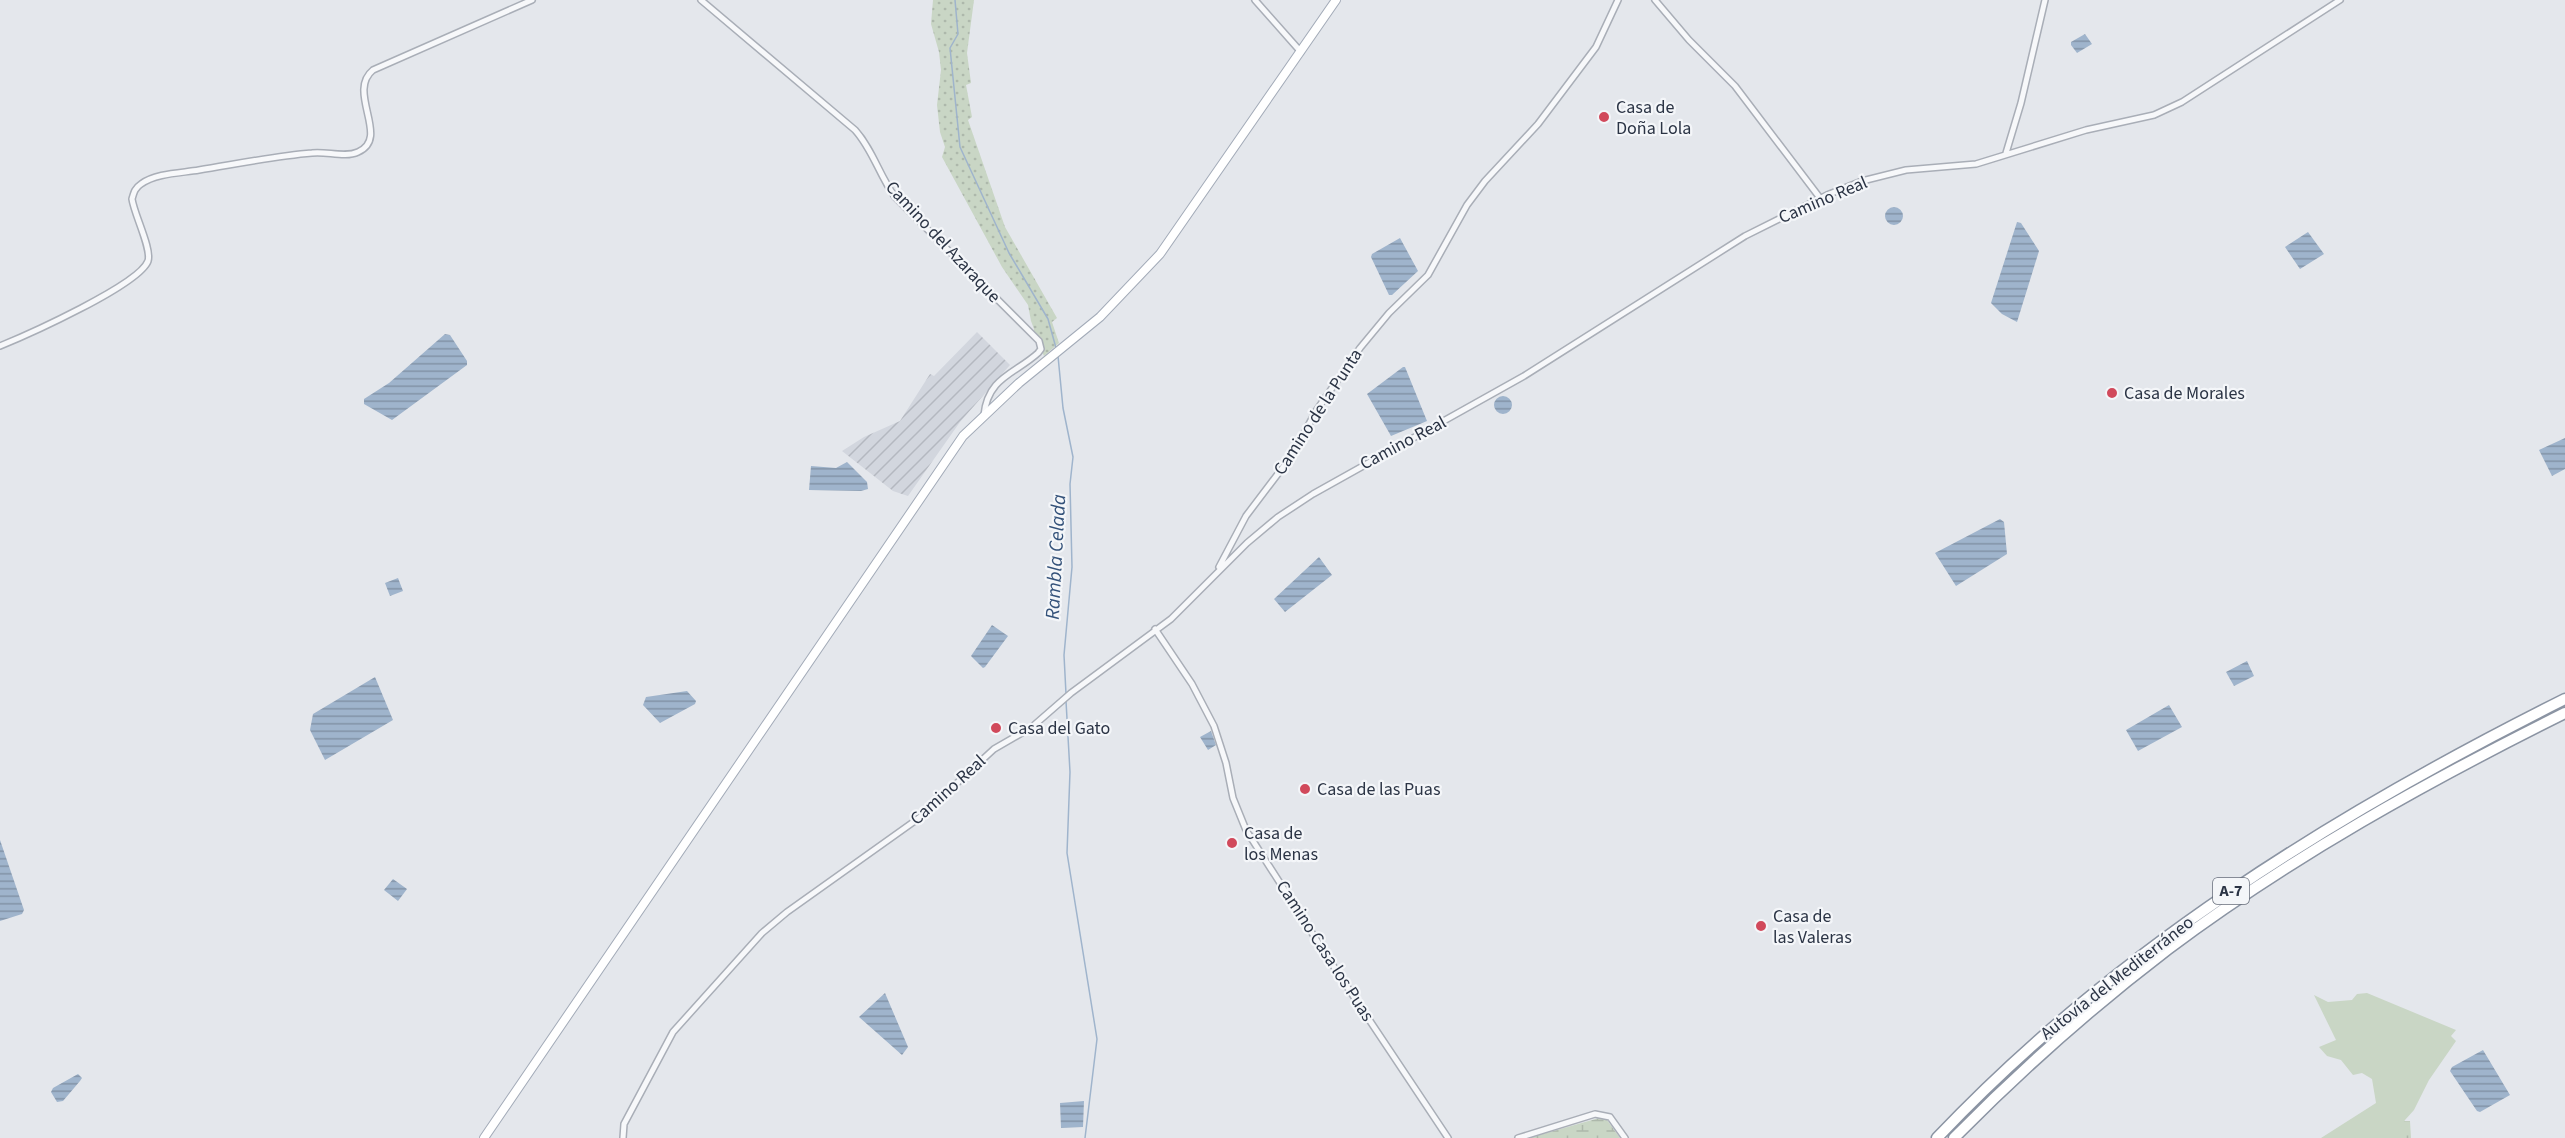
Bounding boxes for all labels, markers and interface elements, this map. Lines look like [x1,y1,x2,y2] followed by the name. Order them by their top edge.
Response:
[1616,95,1691,141] place label: Casa de Doña Lola
[1597,110,1611,124] marker: Casa de Doña Lola
[1775,170,1871,230] street label: Camino Real
[880,175,1006,309] street label: Camino del Azaraque
[1268,344,1368,480] street label: Camino de la Punta
[2124,381,2245,406] place label: Casa de Morales
[2105,386,2119,400] marker: Casa de Morales
[1355,410,1451,476] street label: Camino Real
[1039,493,1073,620] water label: Rambla Celada
[1008,716,1110,741] place label: Casa del Gato
[989,721,1003,735] marker: Casa del Gato
[905,749,991,831] street label: Camino Real
[1317,777,1440,802] place label: Casa de las Puas
[1298,782,1312,796] marker: Casa de las Puas
[1244,821,1318,867] place label: Casa de los Menas
[1225,836,1239,850] marker: Casa de los Menas
[1270,876,1380,1026] street label: Camino Casa los Puas
[2213,878,2249,904] road number: A-7
[1773,904,1852,950] place label: Casa de las Valeras
[2035,910,2199,1046] street label: Autovía del Mediterráneo
[1754,919,1768,933] marker: Casa de las Valeras

